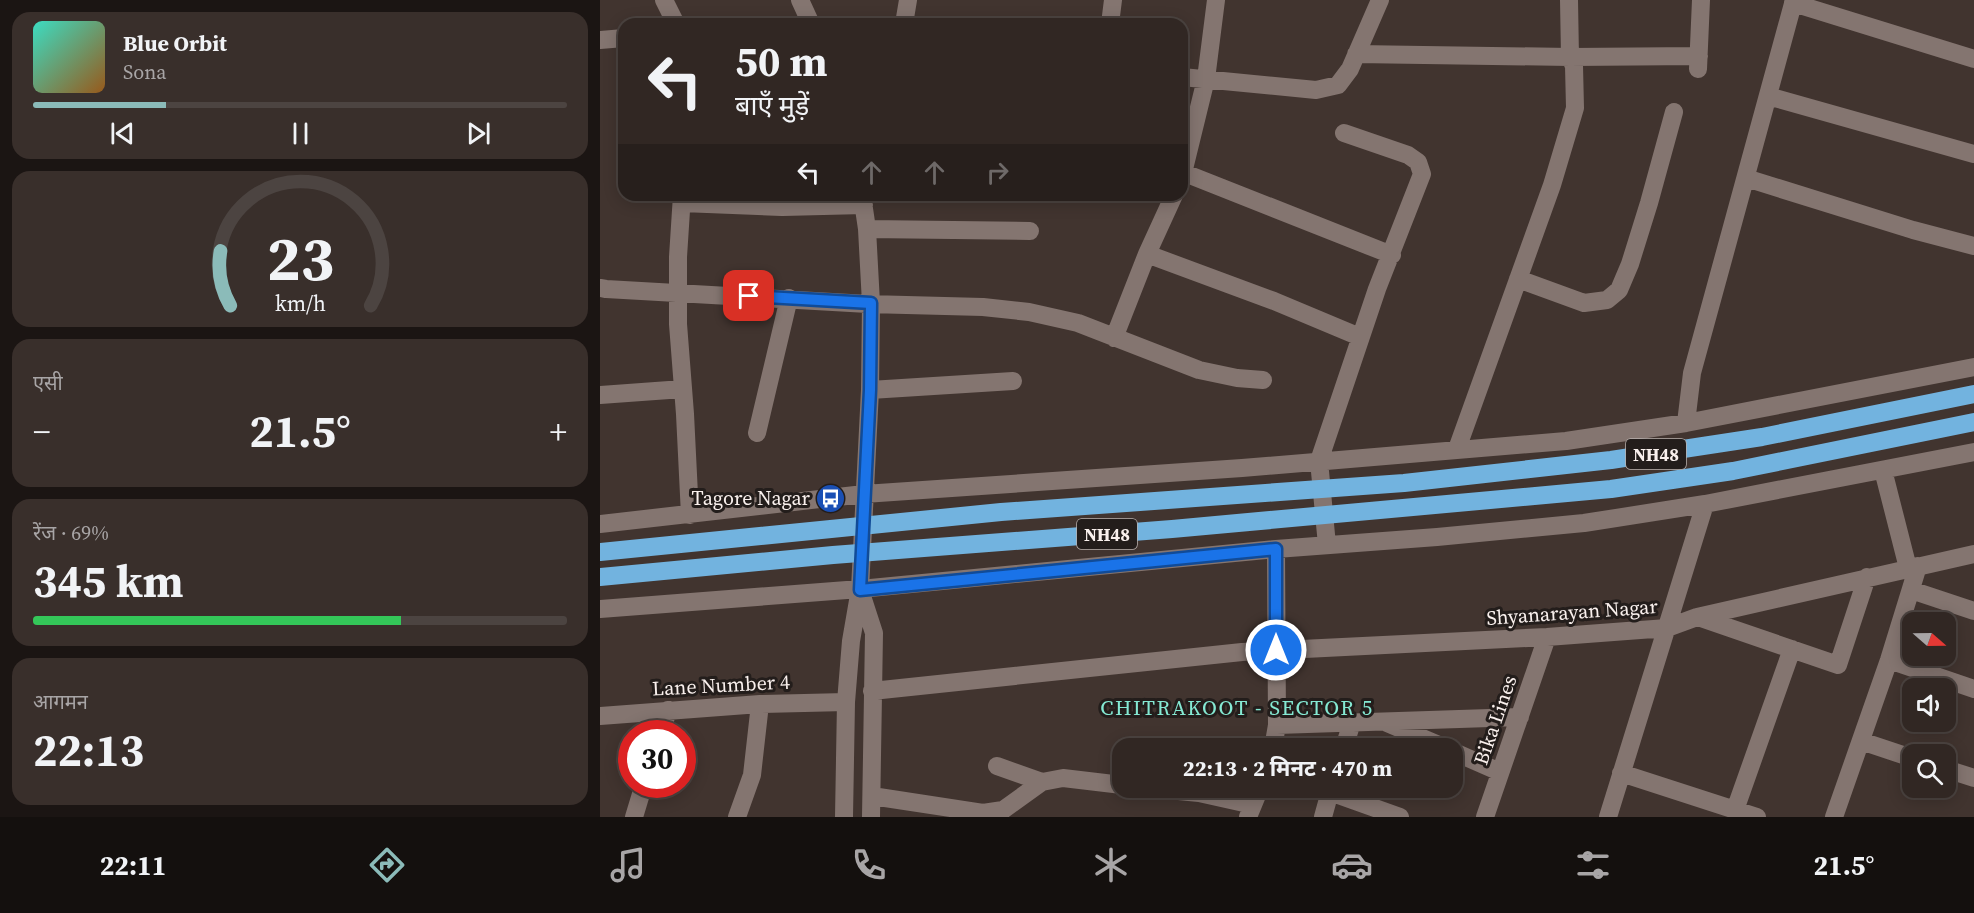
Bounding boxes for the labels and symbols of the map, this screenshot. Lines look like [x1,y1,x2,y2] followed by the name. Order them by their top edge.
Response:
[723,270,774,321] pin
[1626,439,1686,469] road number: NH48
[815,482,847,514] bus stop icon: Tagore Nagar
[692,484,811,512] place label: Tagore Nagar
[1077,519,1137,549] road number: NH48
[1485,592,1659,632] street label: Shyanarayan Nagar
[1902,612,1956,666] north arrow
[1244,618,1308,682] position arrow
[651,667,791,703] street label: Lane Number 4
[1467,671,1523,769] street label: Bika Lines
[1100,693,1374,722] district label: CHITRAKOOT - SECTOR 5
[618,720,696,798] speed limit sign: 30

